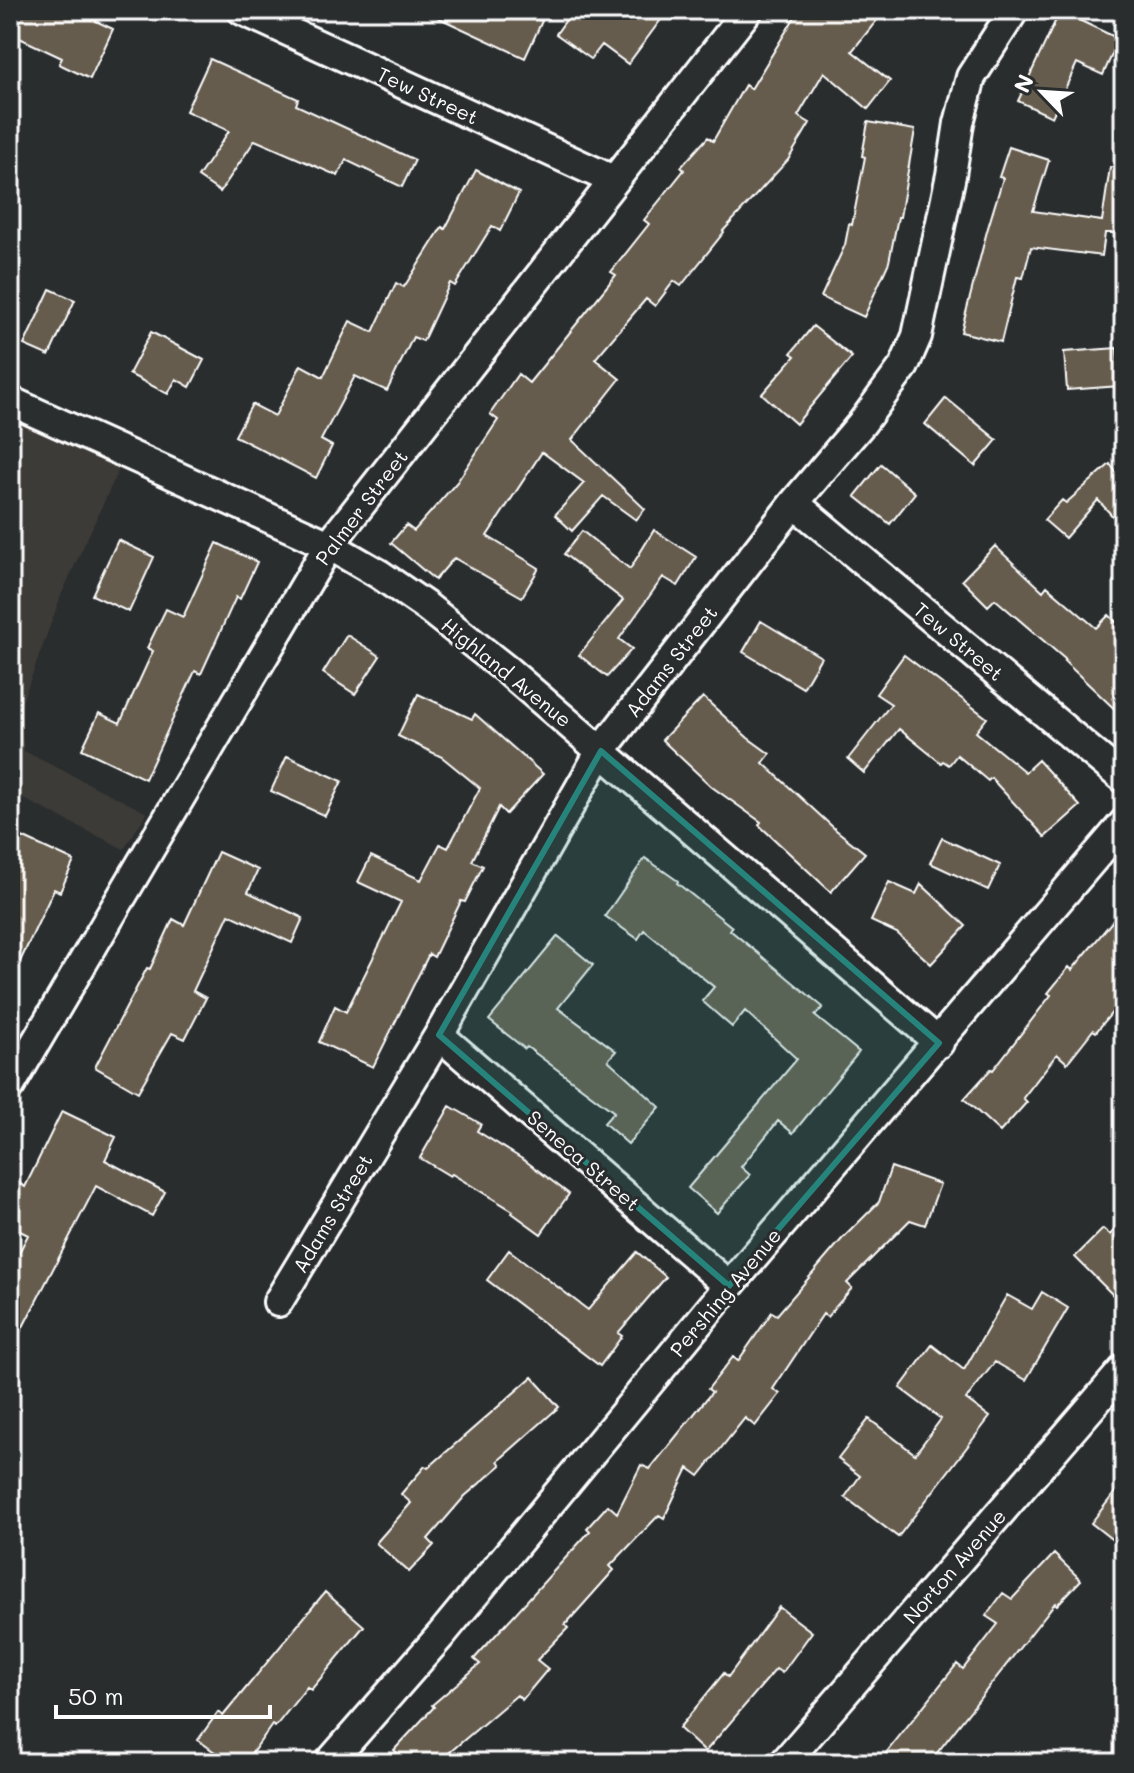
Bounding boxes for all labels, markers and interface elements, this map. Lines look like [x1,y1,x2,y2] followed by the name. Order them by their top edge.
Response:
[1002,52,1082,132] north arrow
[373,60,483,130] street label: Tew Street
[1007,70,1040,97] text: N
[309,444,413,570] street label: Palmer Street
[909,596,1009,686] street label: Tew Street
[619,600,723,722] street label: Adams Street
[437,612,577,732] street label: Highland Avenue
[522,1104,646,1216] street label: Seneca Street
[286,1149,378,1277] street label: Adams Street
[664,1222,786,1362] street label: Pershing Avenue
[897,1503,1011,1629] street label: Norton Avenue
[56,1669,270,1719] scale bar
[68,1680,124,1711] text: 50 m

